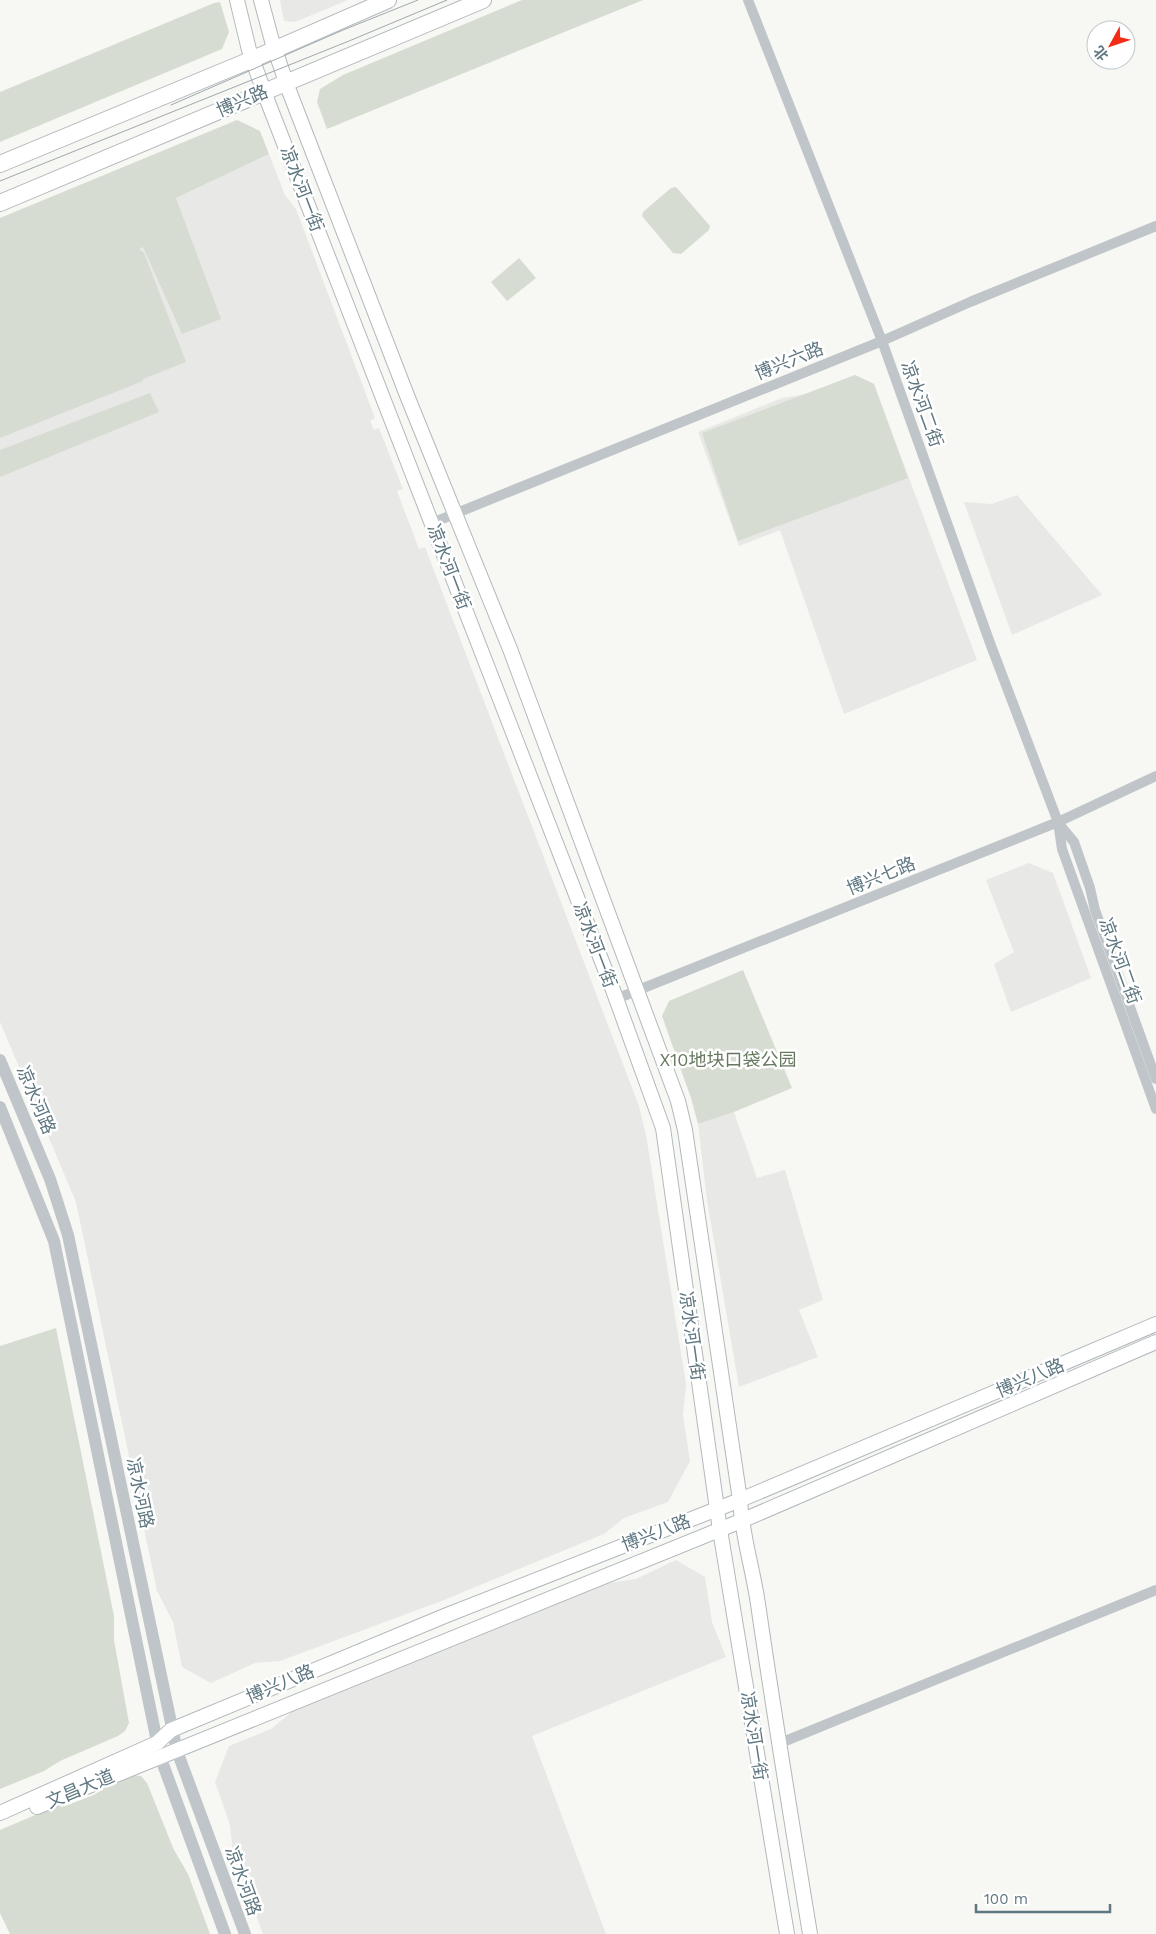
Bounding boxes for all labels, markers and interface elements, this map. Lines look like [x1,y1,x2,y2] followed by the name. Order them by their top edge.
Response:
[1086,20,1136,70] north arrow
[1090,43,1112,64] text: 北
[213,80,271,121] street label: 博兴路
[277,143,328,235] street label: 凉水河一街
[752,337,826,384] street label: 博兴六路
[897,358,948,450] street label: 凉水河二街
[424,521,475,613] street label: 凉水河一街
[844,852,918,899] street label: 博兴七路
[570,899,621,991] street label: 凉水河一街
[1095,915,1146,1007] street label: 凉水河二街
[659,1049,797,1070] park label: X10地块口袋公园
[13,1063,60,1137] street label: 凉水河路
[676,1290,709,1382] street label: 凉水河一街
[993,1354,1067,1401] street label: 博兴八路
[123,1455,158,1530] street label: 凉水河路
[618,1510,693,1555] street label: 博兴八路
[243,1660,317,1707] street label: 博兴八路
[737,1690,772,1782] street label: 凉水河一街
[43,1765,117,1812] street label: 文昌大道
[221,1843,266,1918] street label: 凉水河路
[976,1882,1110,1914] scale bar
[984,1890,1028,1908] text: 100 m

